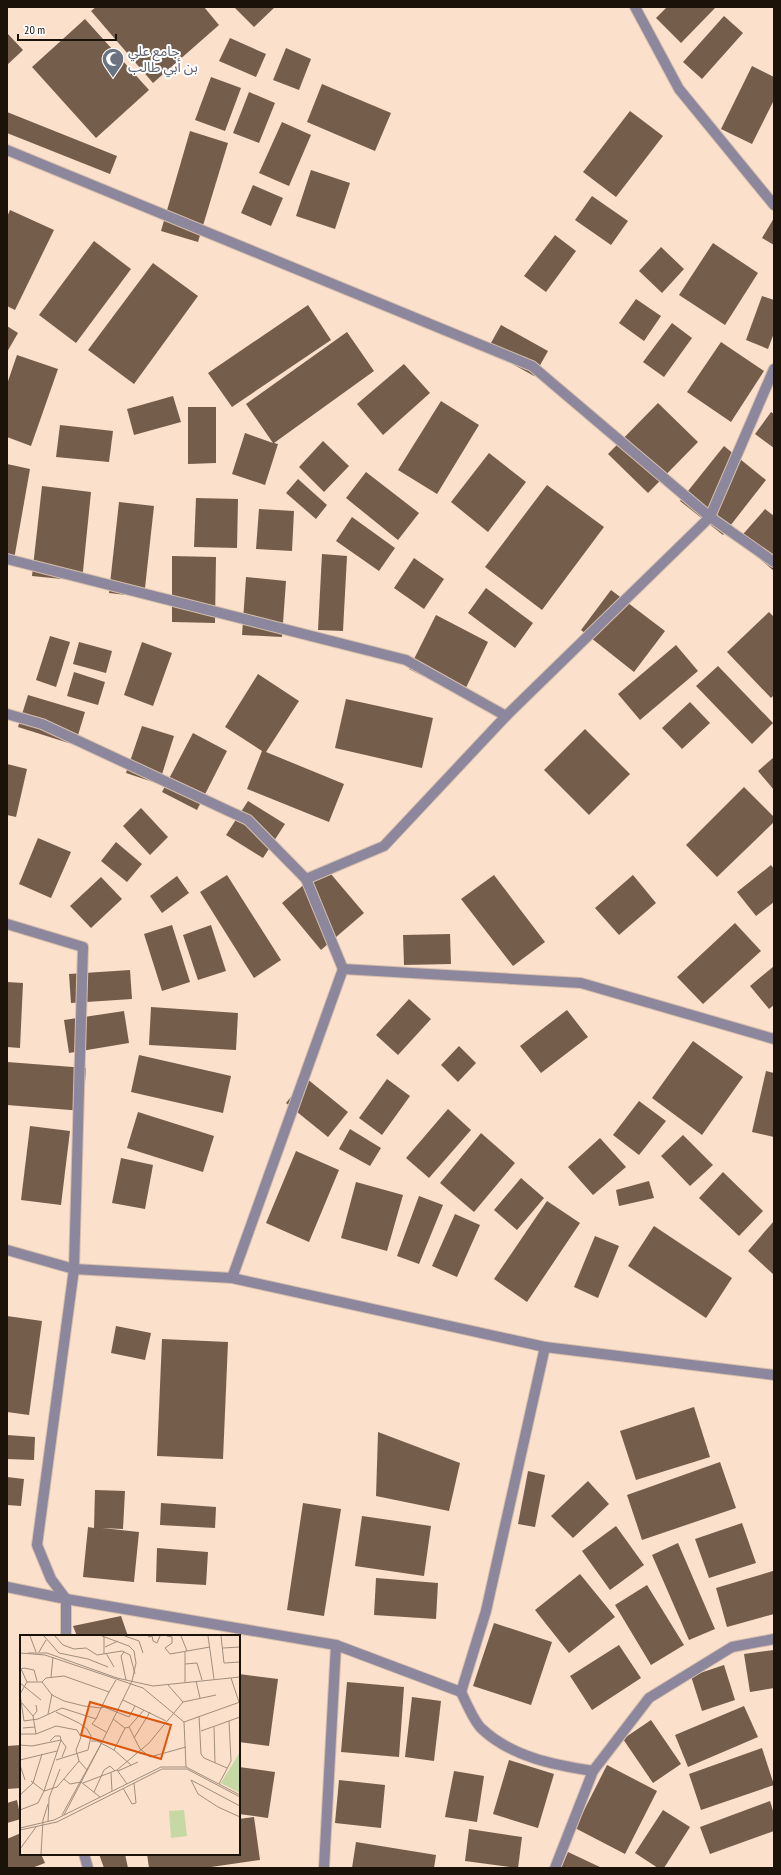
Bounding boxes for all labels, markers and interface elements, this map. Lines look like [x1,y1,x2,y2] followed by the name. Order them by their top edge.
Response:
[18,16,116,42] scale bar
[24,22,45,37] text: 20 m
[128,42,198,78] place label: جامع علي بن أبي طالب
[100,46,126,79] mosque icon: جامع علي بن أبي طالب
[20,1635,240,1855] inset map

